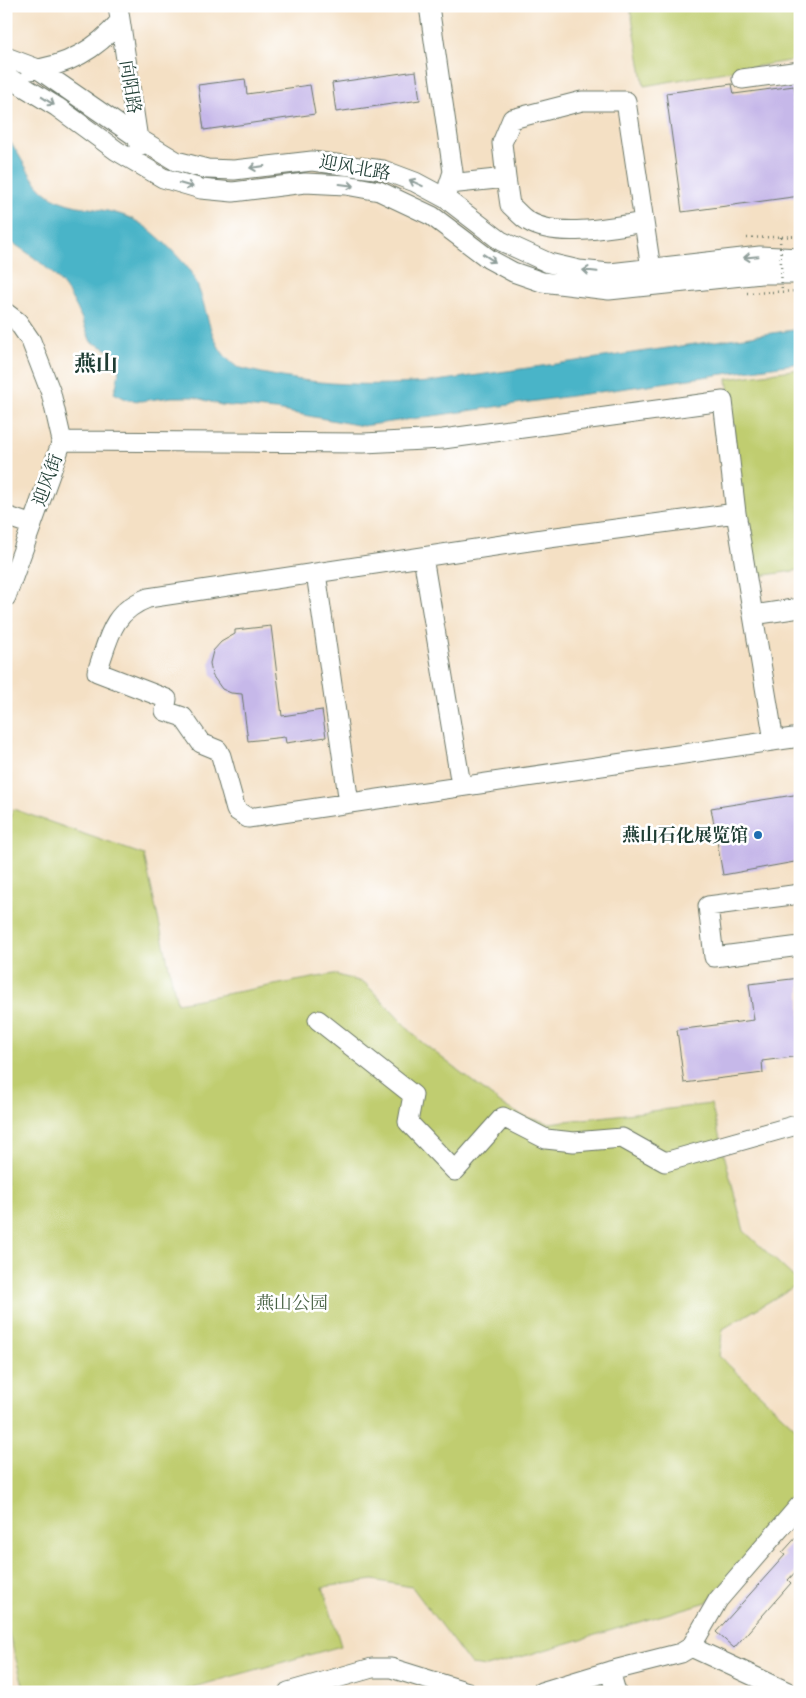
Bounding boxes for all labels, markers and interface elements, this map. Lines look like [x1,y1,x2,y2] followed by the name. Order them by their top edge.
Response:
[113,58,147,116] street label: 向阳路
[40,96,54,106] one-way arrow
[317,149,393,187] street label: 迎风北路
[250,162,266,172] one-way arrow
[409,178,424,188] one-way arrow
[177,180,193,190] one-way arrow
[338,180,354,190] one-way arrow
[743,252,759,261] one-way arrow
[482,253,496,263] one-way arrow
[582,266,598,276] one-way arrow
[74,349,118,379] district label: 燕山
[27,450,69,510] street label: 迎风街
[622,823,748,848] place label: 燕山石化展览馆
[752,829,764,841] marker: 燕山石化展览馆
[256,1291,328,1316] park label: 燕山公园

